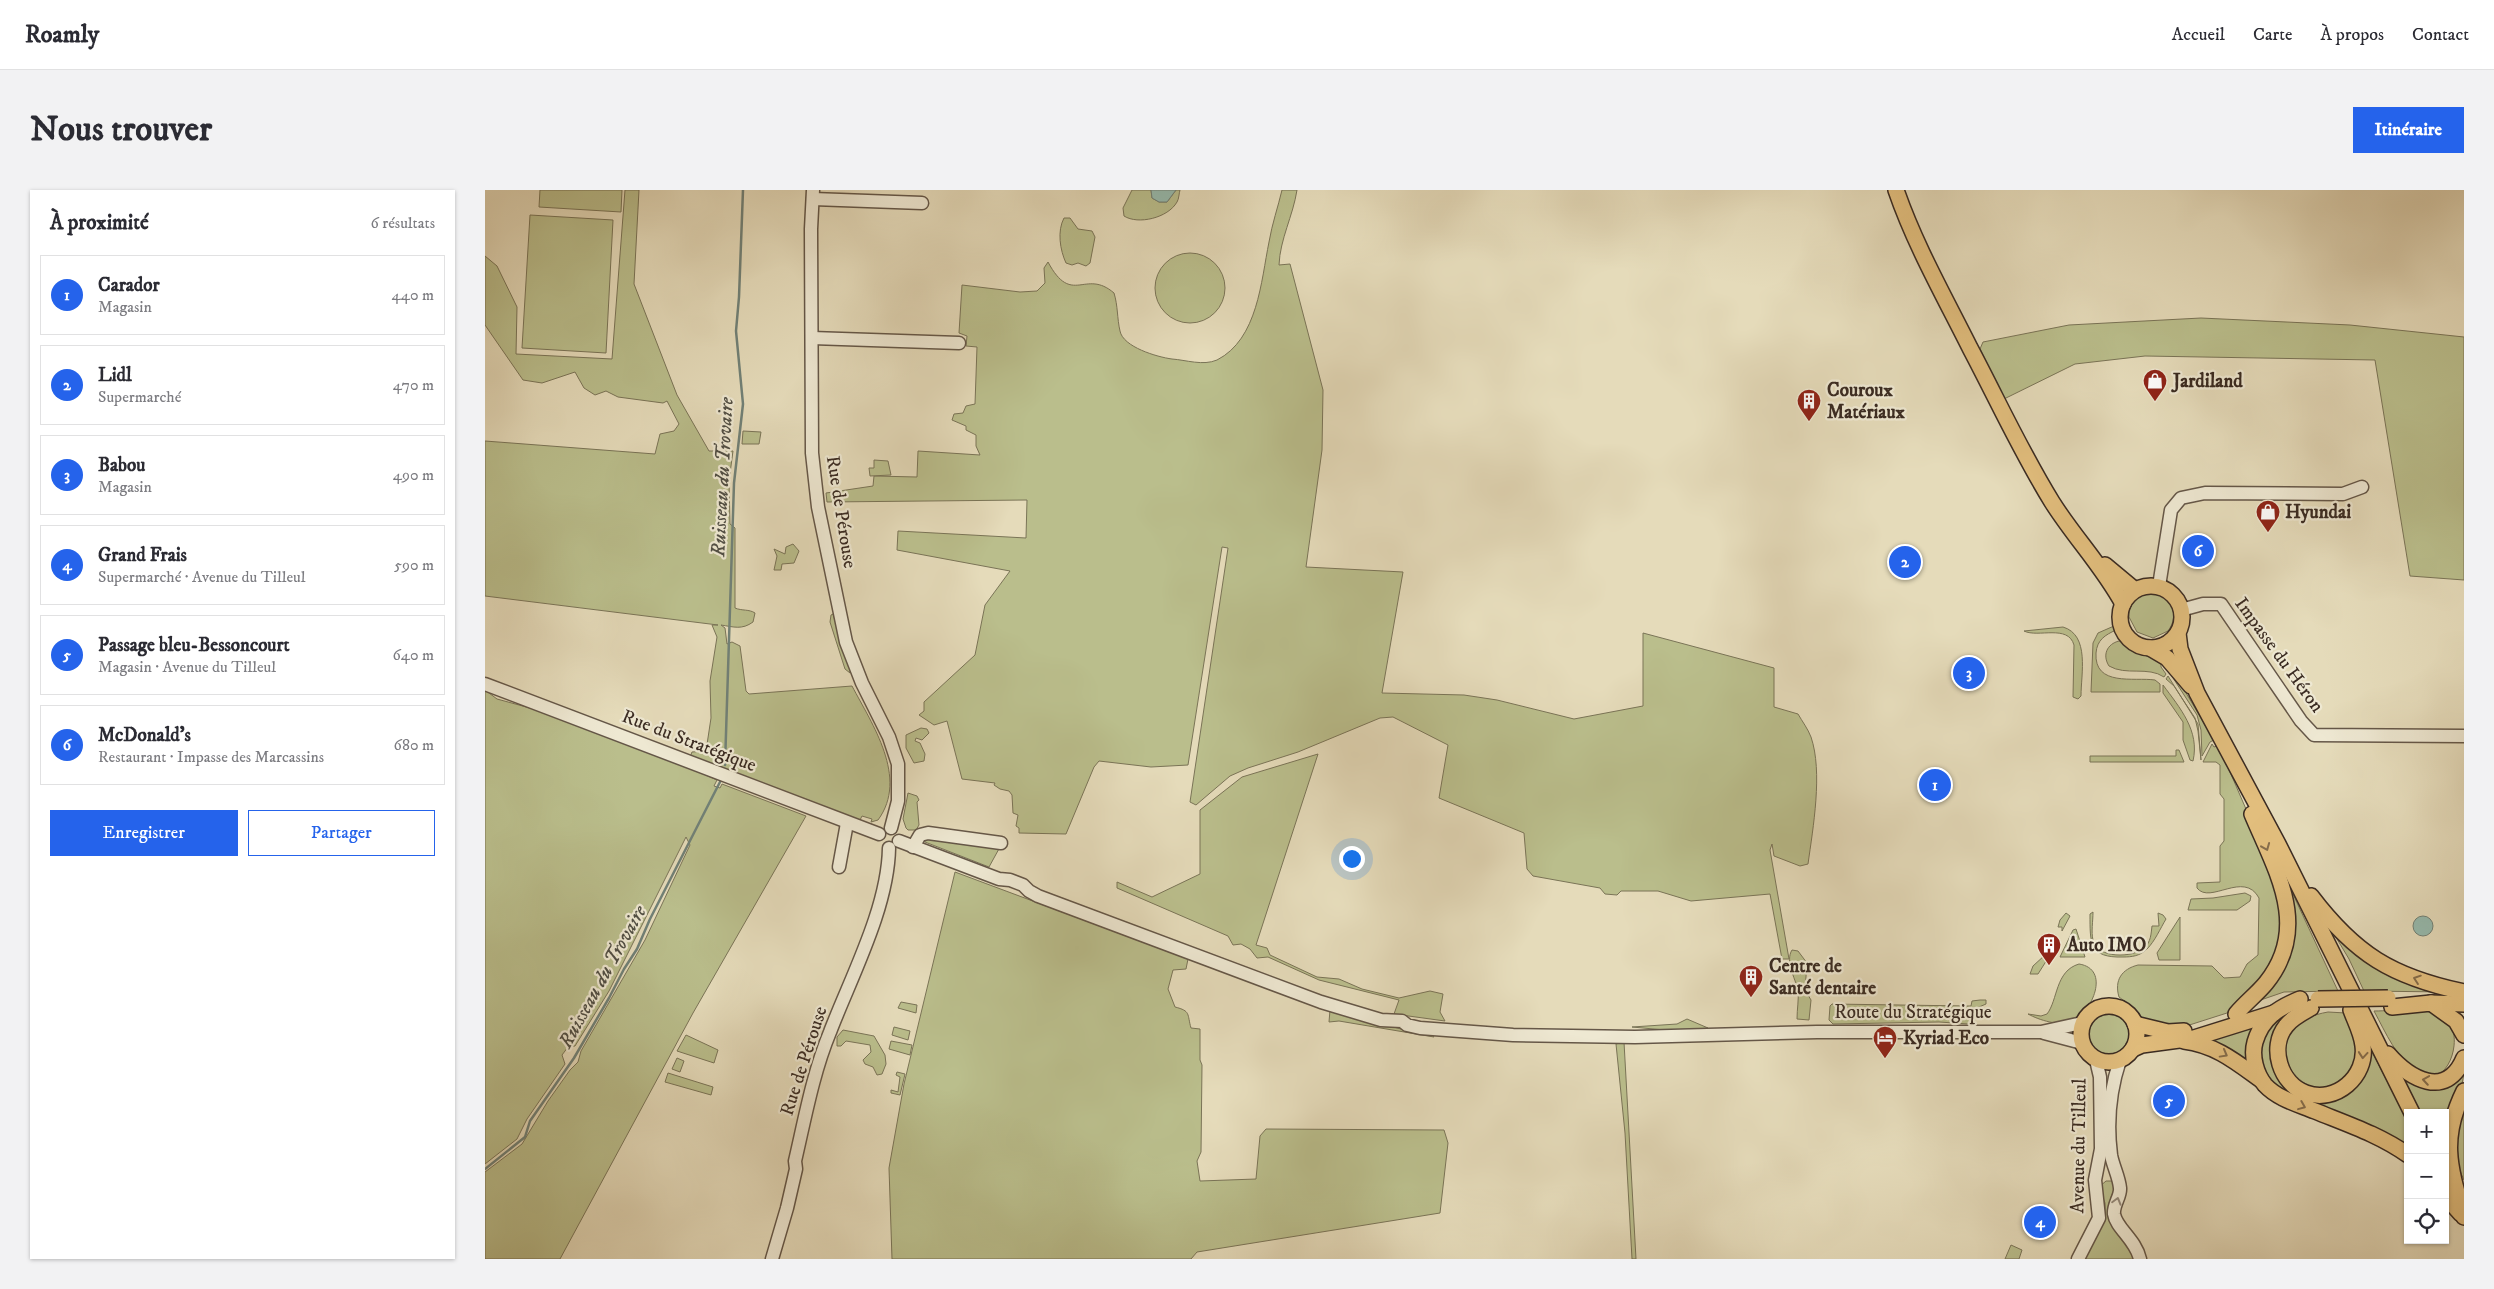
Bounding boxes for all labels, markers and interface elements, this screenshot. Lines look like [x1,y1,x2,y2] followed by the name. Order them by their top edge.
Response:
[25,20,99,50] text: Roamly
[2172,24,2225,46] text: Accueil
[2253,24,2292,46] text: Carte
[2320,24,2384,46] text: À propos
[2412,24,2469,46] text: Contact
[2353,107,2464,153] button: Itinéraire
[30,108,212,152] text: Nous trouver
[50,210,149,236] text: À proximité
[370,213,435,233] text: 6 résultats
[98,274,160,297] text: Carador
[64,285,70,305] text: 1
[392,285,434,305] text: 440 m
[98,297,152,317] text: Magasin
[98,364,132,387] text: Lidl
[2142,368,2168,402] shop icon: Jardiland
[2171,370,2243,393] place label: Jardiland
[63,375,71,395] text: 2
[393,375,434,395] text: 470 m
[1827,379,1906,424] place label: Couroux Matériaux
[98,387,181,407] text: Supermarché
[1796,388,1822,422] building icon: Couroux Matériaux
[706,396,740,558] water label: Ruisseau du Trovaire
[98,454,145,477] text: Babou
[821,454,861,570] street label: Rue de Pérouse
[64,465,70,485] text: 3
[393,465,434,485] text: 490 m
[98,477,152,497] text: Magasin
[2255,499,2281,533] shop icon: Hyundai
[2285,501,2351,524] place label: Hyundai
[2182,532,2214,570] pin: 6
[1889,543,1921,581] pin: 2
[98,544,187,567] text: Grand Frais
[62,555,72,575] text: 4
[394,555,434,575] text: 590 m
[98,567,306,587] text: Supermarché · Avenue du Tilleul
[2229,593,2329,717] street label: Impasse du Héron
[98,634,290,657] text: Passage bleu-Bessoncourt
[63,645,71,665] text: 5
[392,645,434,665] text: 640 m
[1953,654,1985,692] pin: 3
[98,657,276,677] text: Magasin · Avenue du Tilleul
[618,705,760,778] street label: Rue du Stratégique
[98,724,191,747] text: McDonald's
[63,735,71,755] text: 6
[394,735,434,755] text: 680 m
[98,747,324,767] text: Restaurant · Impasse des Marcassins
[1919,766,1951,804] pin: 1
[50,810,238,856] button: Enregistrer
[248,810,435,856] button: Partager
[2260,842,2270,851] one-way arrow
[1339,846,1365,872] your location
[553,900,653,1054] water label: Ruisseau du Trovaire
[2036,932,2062,966] building icon: Auto IMO
[2066,934,2146,957] place label: Auto IMO
[1769,955,1876,1000] place label: Centre de Santé dentaire
[1738,964,1764,998] building icon: Centre de Santé dentaire
[2413,975,2422,985] one-way arrow
[1834,1001,1992,1025] street label: Route du Stratégique
[776,1003,833,1119] street label: Rue de Pérouse
[1872,1025,1898,1059] hotel icon: Kyriad Eco
[1903,1027,1989,1050] place label: Kyriad Eco
[2219,1048,2228,1058] one-way arrow
[2357,1051,2368,1059] one-way arrow
[2421,1076,2430,1086] one-way arrow
[2066,1078,2092,1214] street label: Avenue du Tilleul
[2153,1082,2185,1120] pin: 5
[2297,1100,2306,1110] one-way arrow
[2404,1109,2449,1244] map controls
[2404,1109,2449,1154] button: +
[2404,1154,2449,1199] button: −
[2111,1197,2122,1206] one-way arrow
[2404,1199,2449,1244] button: locate
[2024,1203,2056,1241] pin: 4

